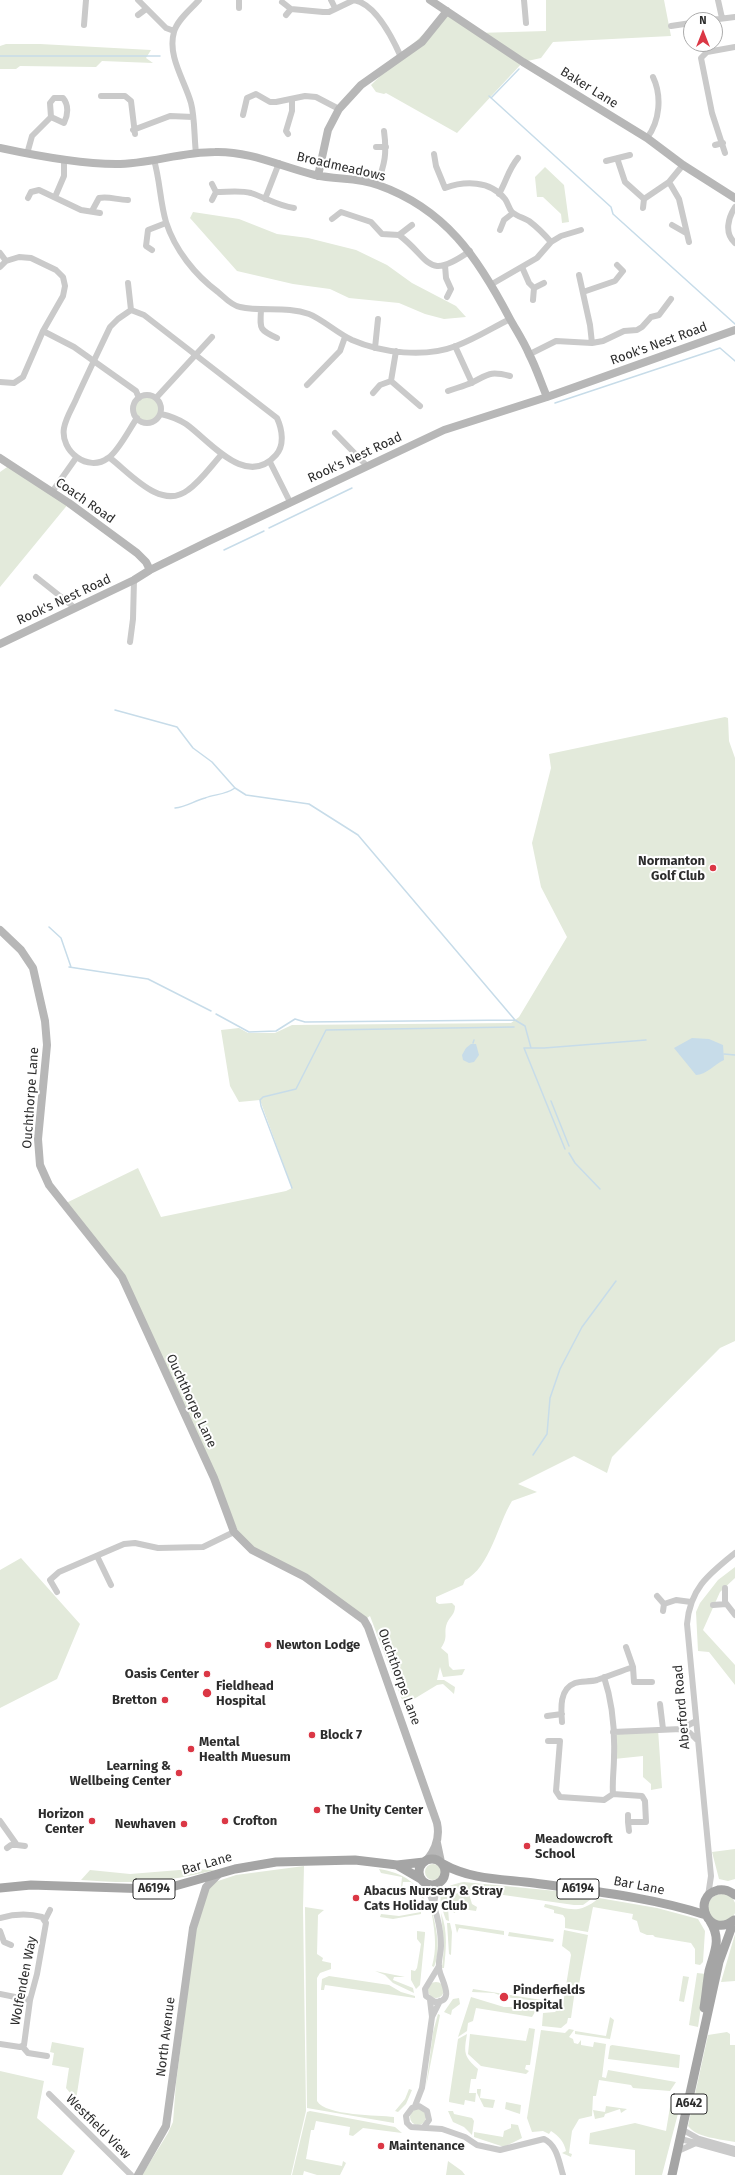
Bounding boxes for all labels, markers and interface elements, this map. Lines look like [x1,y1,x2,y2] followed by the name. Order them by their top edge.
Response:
[683,12,723,52] north arrow
[699,14,707,27] text: N
[557,64,621,112] street label: Baker Lane
[295,149,387,185] street label: Broadmeadows
[608,319,710,369] street label: Rook's Nest Road
[306,429,404,487] street label: Rook's Nest Road
[52,475,118,527] street label: Coach Road
[15,571,113,629] street label: Rook's Nest Road
[638,853,705,884] place label: Normanton Golf Club
[708,863,718,873] marker: Normanton Golf Club
[20,1047,42,1149] street label: Ouchthorpe Lane
[162,1352,220,1450] street label: Ouchthorpe Lane
[374,1627,424,1727] street label: Ouchthorpe Lane
[276,1637,360,1653] place label: Newton Lodge
[263,1640,273,1650] marker: Newton Lodge
[671,1664,693,1750] street label: Aberford Road
[125,1666,199,1682] place label: Oasis Center
[202,1669,212,1679] marker: Oasis Center
[216,1678,274,1709] place label: Fieldhead Hospital
[201,1687,213,1699] marker: Fieldhead Hospital
[112,1692,157,1708] place label: Bretton
[160,1695,170,1705] marker: Bretton
[320,1727,362,1743] place label: Block 7
[307,1730,317,1740] marker: Block 7
[199,1734,291,1765] place label: Mental Health Muesum
[186,1744,196,1754] marker: Mental Health Muesum
[70,1758,171,1789] place label: Learning & Wellbeing Center
[174,1768,184,1778] marker: Learning & Wellbeing Center
[325,1802,423,1818] place label: The Unity Center
[312,1805,322,1815] marker: The Unity Center
[38,1806,84,1837] place label: Horizon Center
[233,1813,277,1829] place label: Crofton
[87,1816,97,1826] marker: Horizon Center
[115,1816,176,1832] place label: Newhaven
[220,1816,230,1826] marker: Crofton
[179,1819,189,1829] marker: Newhaven
[535,1831,613,1862] place label: Meadowcroft School
[522,1841,532,1851] marker: Meadowcroft School
[180,1849,234,1879] street label: Bar Lane
[612,1873,666,1899] street label: Bar Lane
[133,1879,175,1899] road number: A6194
[557,1879,599,1899] road number: A6194
[364,1883,503,1914] place label: Abacus Nursery & Stray Cats Holiday Club
[351,1893,361,1903] marker: Abacus Nursery & Stray Cats Holiday Club
[8,1935,40,2027] street label: Wolfenden Way
[513,1982,585,2013] place label: Pinderfields Hospital
[498,1991,510,2003] marker: Pinderfields Hospital
[153,1996,179,2078] street label: North Avenue
[62,2091,134,2163] street label: Westfield View
[671,2094,707,2114] road number: A642
[389,2138,465,2154] place label: Maintenance
[376,2141,386,2151] marker: Maintenance

